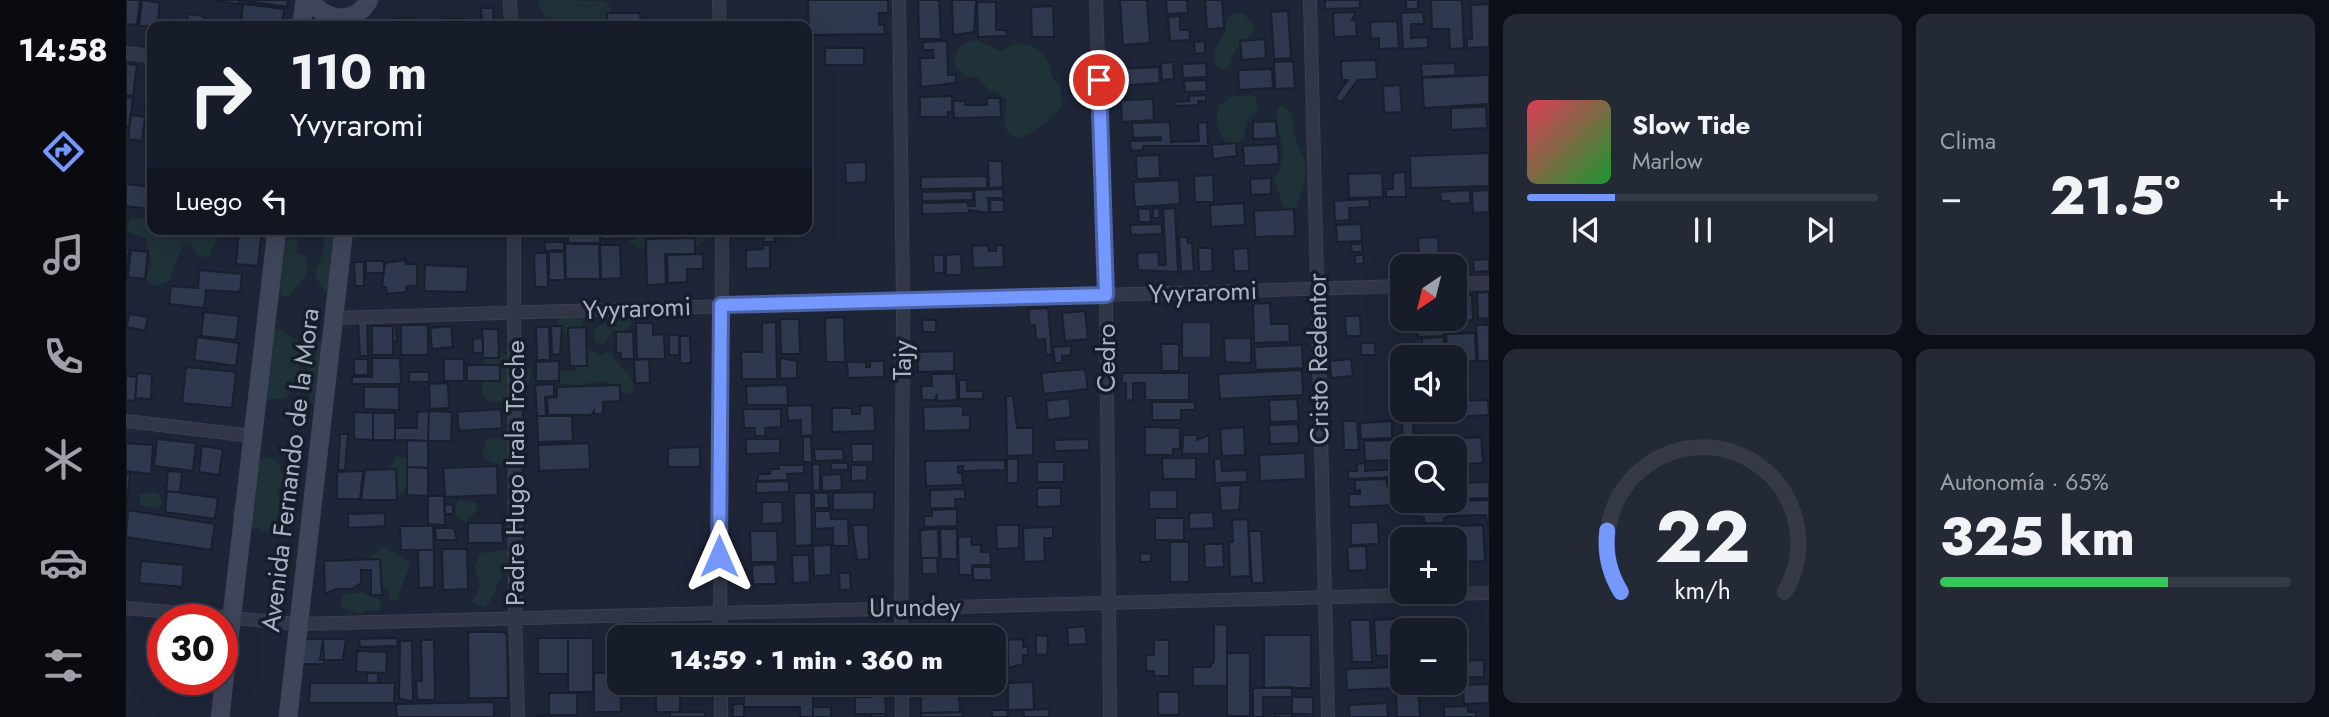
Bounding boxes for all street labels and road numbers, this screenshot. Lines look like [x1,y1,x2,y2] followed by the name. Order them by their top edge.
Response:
[1148,271,1258,313] street label: Yvyraromi
[1298,273,1338,445] street label: Cristo Redentor
[582,287,692,329] street label: Yvyraromi
[251,306,329,634] street label: Avenida Fernando de la Mora
[1087,324,1125,392] street label: Cedro
[883,339,921,380] street label: Tajy
[496,340,534,606] street label: Padre Hugo Irala Troche
[869,587,962,627] street label: Urundey

